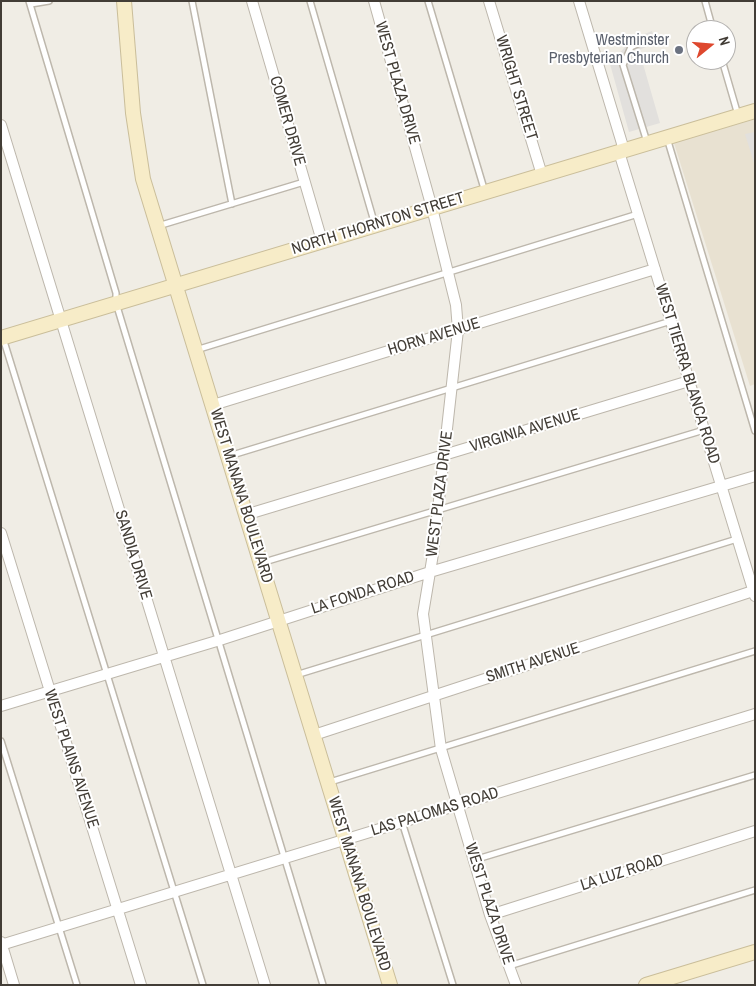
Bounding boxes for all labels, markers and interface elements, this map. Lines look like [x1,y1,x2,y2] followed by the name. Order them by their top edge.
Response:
[370,19,424,147] street label: WEST PLAZA DRIVE
[686,20,736,70] north arrow
[549,31,669,69] place label: Westminster Presbyterian Church
[491,33,541,143] street label: WRIGHT STREET
[715,34,734,47] text: N
[673,44,685,56] marker: Westminster Presbyterian Church
[265,74,309,168] street label: COMER DRIVE
[289,189,467,259] street label: NORTH THORNTON STREET
[650,282,724,466] street label: WEST TIERRA BLANCA ROAD
[386,314,482,360] street label: HORN AVENUE
[468,405,582,457] street label: VIRGINIA AVENUE
[205,407,277,585] street label: WEST MANANA BOULEVARD
[423,430,457,558] street label: WEST PLAZA DRIVE
[110,508,156,602] street label: SANDIA DRIVE
[309,567,417,619] street label: LA FONDA ROAD
[484,639,582,687] street label: SMITH AVENUE
[39,687,103,831] street label: WEST PLAINS AVENUE
[369,783,501,841] street label: LAS PALOMAS ROAD
[323,795,395,973] street label: WEST MANANA BOULEVARD
[460,841,518,967] street label: WEST PLAZA DRIVE
[578,851,666,895] street label: LA LUZ ROAD

